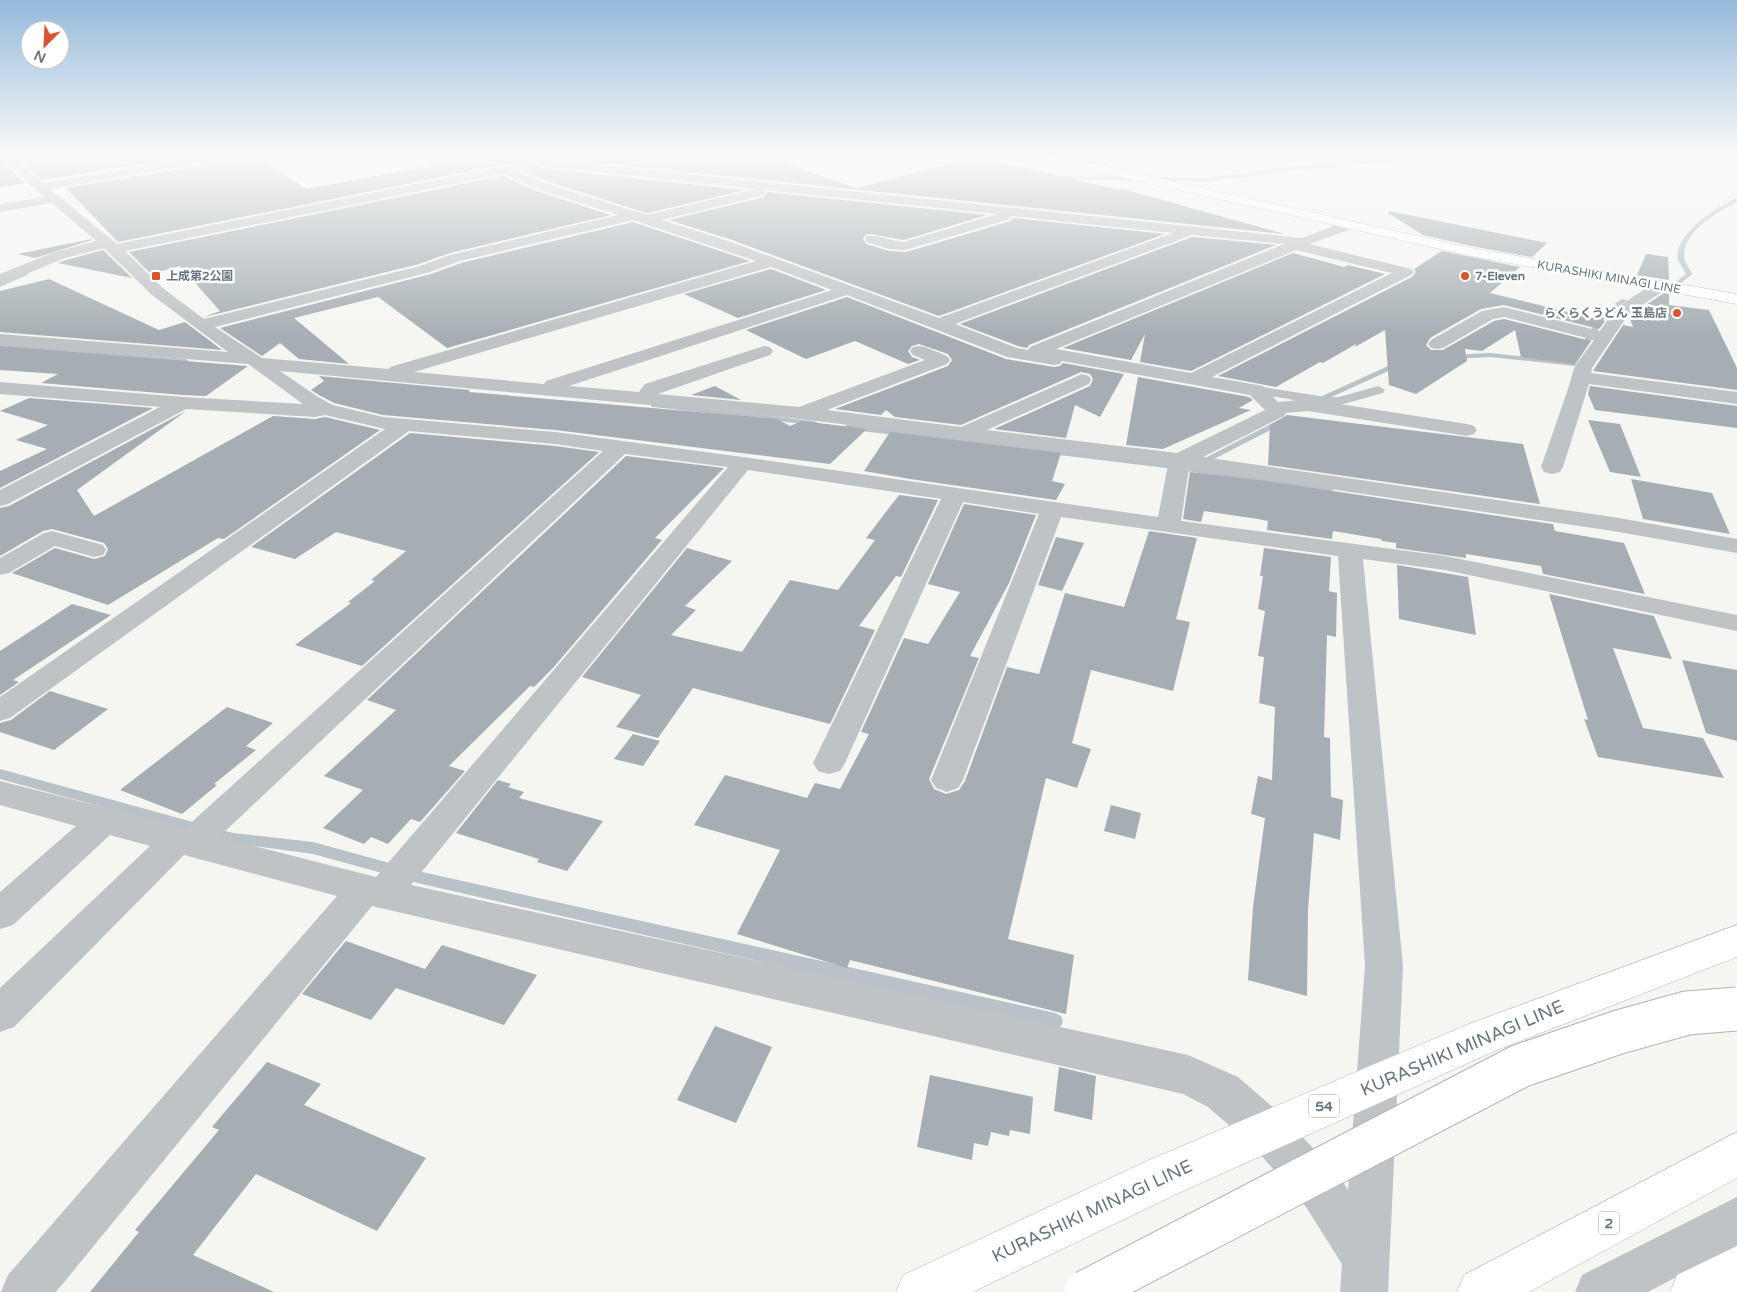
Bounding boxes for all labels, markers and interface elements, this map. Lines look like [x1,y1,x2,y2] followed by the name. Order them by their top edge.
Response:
[20,20,70,70] north arrow
[31,46,49,66] text: N
[1536,257,1682,297] street label: KURASHIKI MINAGI LINE
[166,269,234,283] place label: 上成第2公園
[1475,269,1525,283] place label: 7-Eleven
[150,270,162,282] marker: 上成第2公園
[1459,270,1471,282] marker: 7-Eleven
[1544,306,1667,320] place label: らくらくうどん 玉島店
[1671,307,1683,319] marker: らくらくうどん 玉島店
[1357,995,1567,1101] street label: KURASHIKI MINAGI LINE
[1309,1094,1339,1118] road number: 54
[988,1155,1196,1267] street label: KURASHIKI MINAGI LINE
[1599,1212,1619,1234] road number: 2

